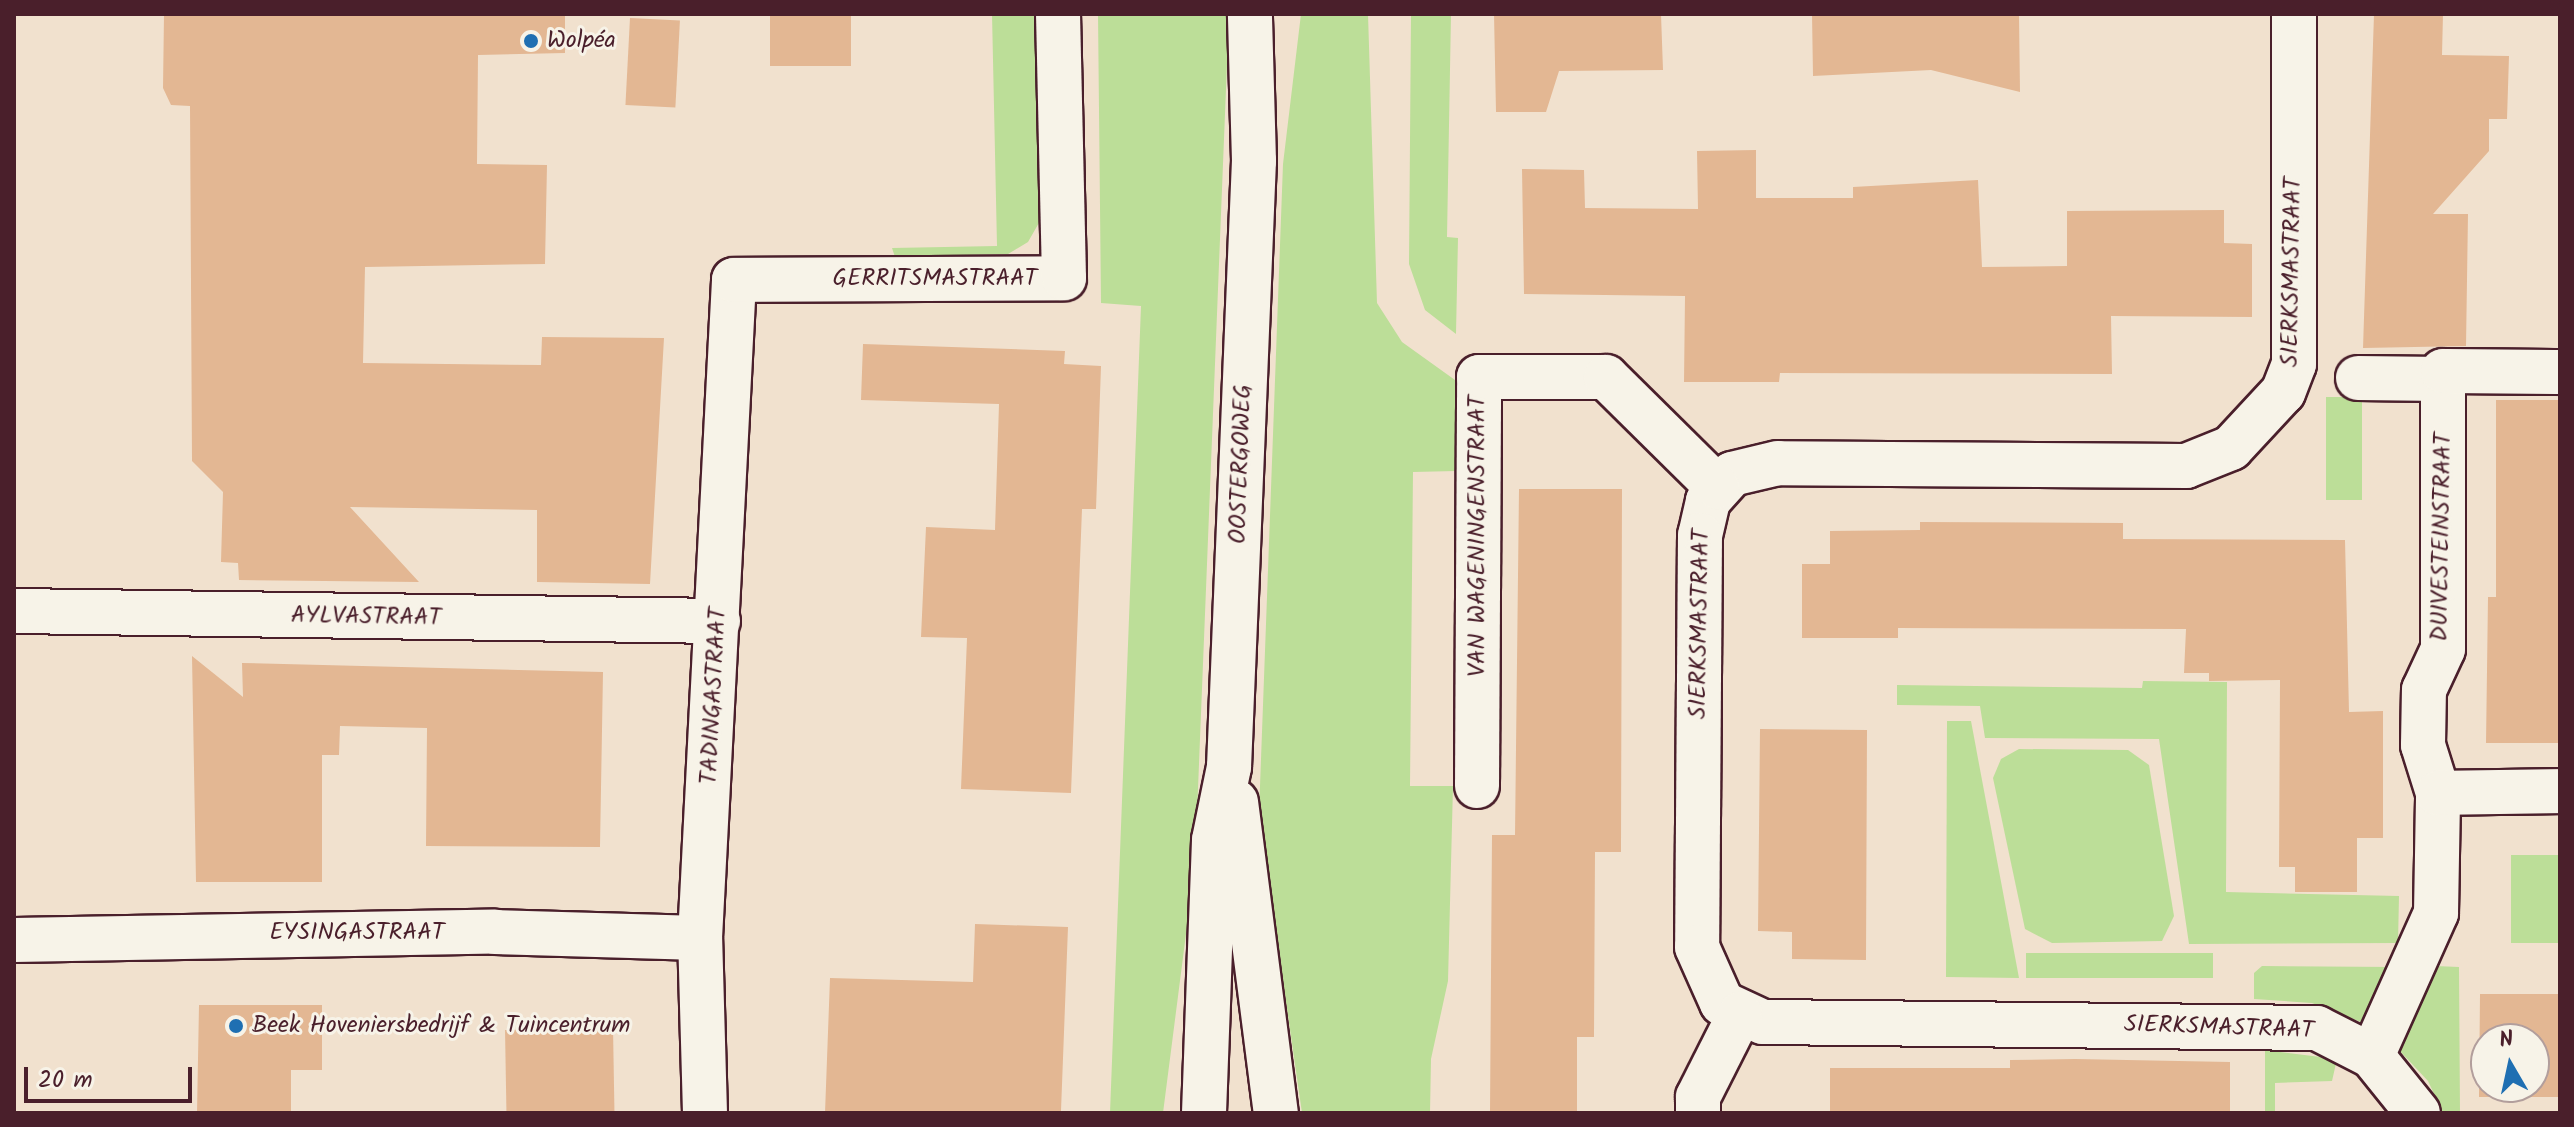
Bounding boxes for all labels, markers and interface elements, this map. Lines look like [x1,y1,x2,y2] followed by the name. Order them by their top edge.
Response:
[547,27,616,55] place label: Wolpéa
[522,32,540,50] marker: Wolpéa
[2276,177,2308,367] street label: SIERKSMASTRAAT
[833,265,1037,293] street label: GERRITSMASTRAAT
[1224,384,1258,544] street label: OOSTERGOWEG
[1464,395,1492,677] street label: VAN WAGENINGENSTRAAT
[2426,432,2458,642] street label: DUIVESTEINSTRAAT
[1684,529,1716,719] street label: SIERKSMASTRAAT
[291,601,441,633] street label: AYLVASTRAAT
[695,607,733,785] street label: TADINGASTRAAT
[269,919,445,947] street label: EYSINGASTRAAT
[2123,1010,2315,1046] street label: SIERKSMASTRAAT
[252,1012,630,1040] place label: Beek Hoveniersbedrijf & Tuincentrum
[227,1017,245,1035] marker: Beek Hoveniersbedrijf & Tuincentrum
[2497,1022,2516,1059] text: N
[2470,1023,2550,1103] north arrow
[28,1051,196,1101] scale bar
[38,1061,93,1100] text: 20 m

